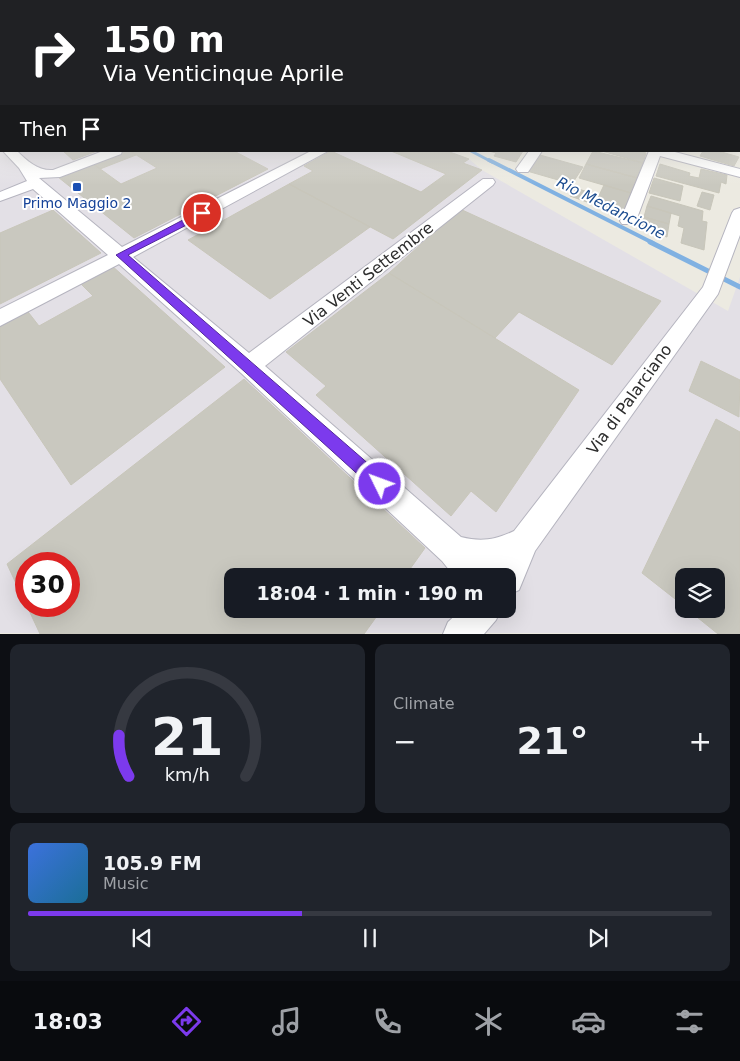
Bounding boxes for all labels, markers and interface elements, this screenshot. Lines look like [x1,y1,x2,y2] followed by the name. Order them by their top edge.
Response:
[20,20,85,85] icon: right
[103,20,225,60] text: 150 m
[103,61,344,86] text: Via Venticinque Aprile
[77,115,105,143] icon: arrive
[20,118,67,140] text: Then
[554,173,668,243] water label: Rio Medancione
[71,181,83,193] marker: Primo Maggio 2
[181,192,223,234] pin
[23,195,131,211] place label: Primo Maggio 2
[188,199,216,227] icon: arrive
[300,218,437,331] street label: Via Venti Settembre
[583,340,676,458] street label: Via di Palarciano
[353,457,405,509] position arrow
[15,552,80,617] speed limit sign: 30
[675,568,725,618] map controls
[675,568,725,618] button: layers
[256,582,484,604] text: 18:04 · 1 min · 190 m
[393,694,455,713] text: Climate
[151,707,224,767] text: 21
[517,719,588,763] text: 21°
[393,725,416,758] text: −
[689,725,712,758] text: +
[165,764,210,785] text: km/h
[103,852,202,874] text: 105.9 FM
[103,874,149,893] text: Music
[128,924,156,952] icon: previous
[356,924,384,952] icon: pause
[584,924,612,952] icon: next
[169,1004,204,1039] icon: directions
[269,1004,304,1039] icon: music
[370,1004,405,1039] icon: phone
[471,1004,506,1039] icon: climate
[571,1004,606,1039] icon: car
[672,1004,707,1039] icon: filters
[33,1009,103,1034] text: 18:03

